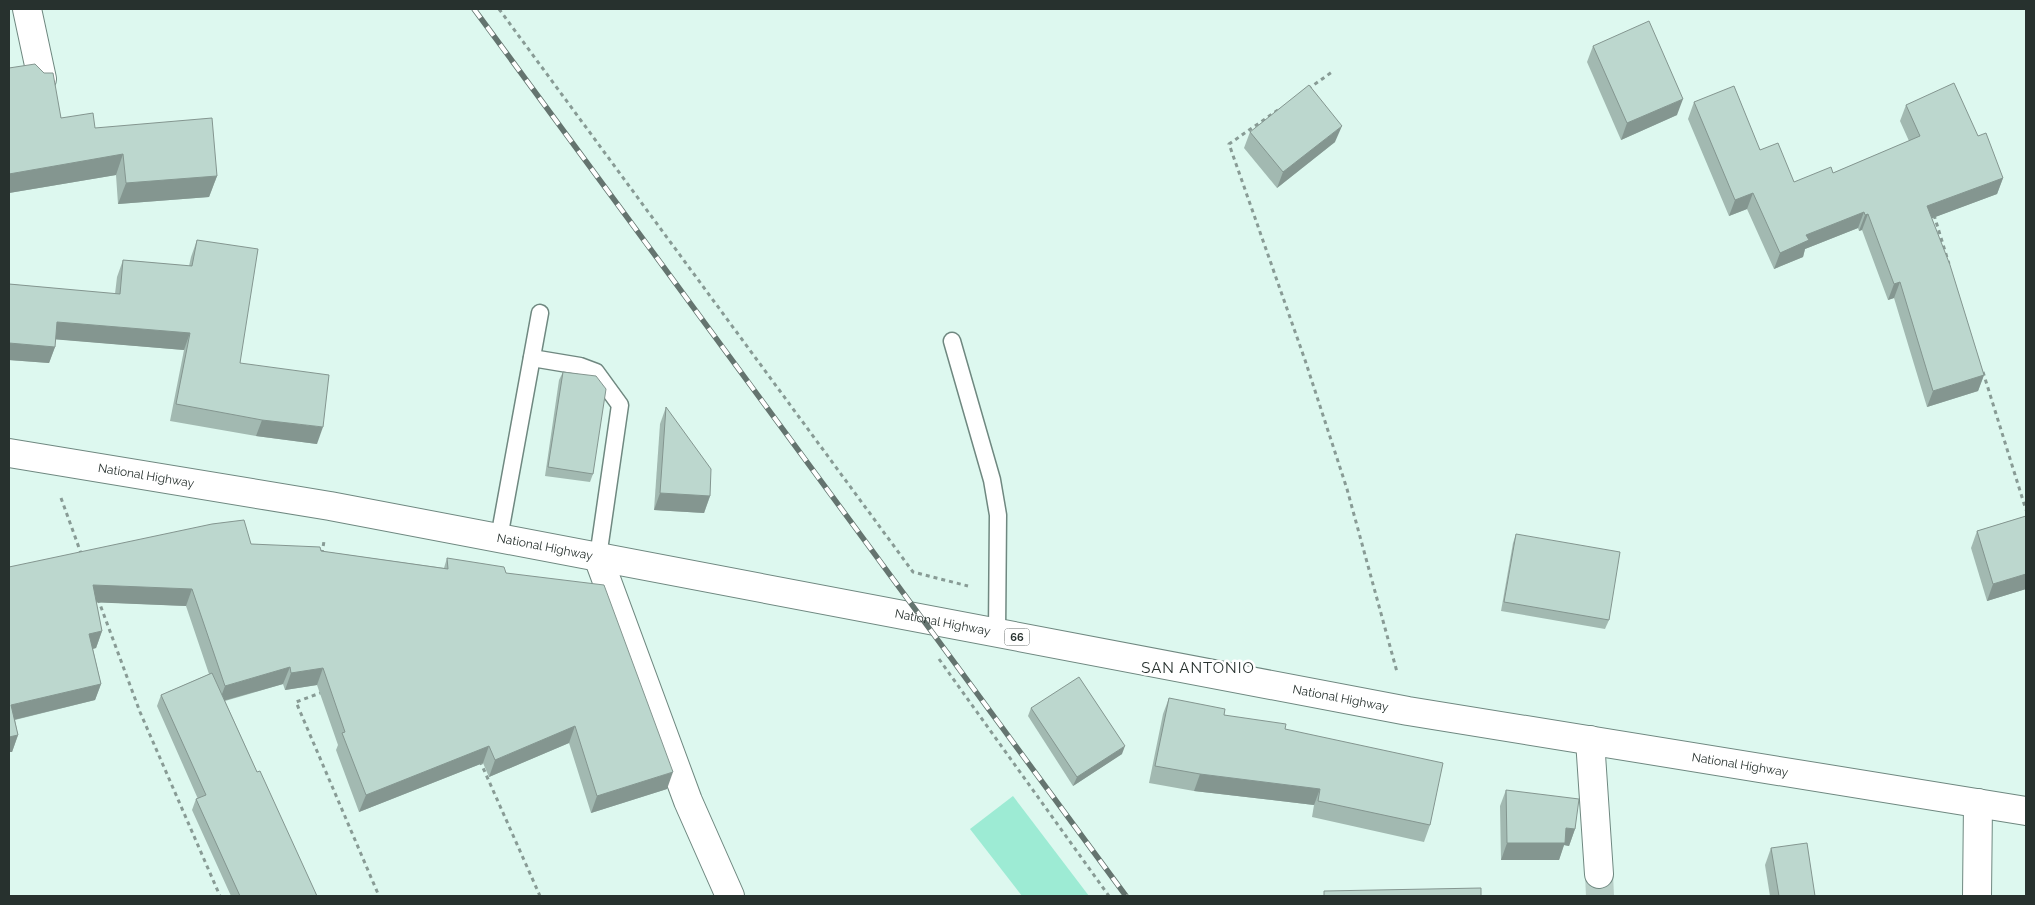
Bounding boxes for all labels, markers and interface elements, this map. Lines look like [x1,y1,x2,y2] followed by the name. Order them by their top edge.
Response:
[97,461,196,491] street label: National Highway
[496,531,594,563] street label: National Highway
[894,607,992,639] street label: National Highway
[1004,628,1030,646] road number: 66
[1141,659,1255,677] district label: SAN ANTONIO
[1291,682,1390,714] street label: National Highway
[1691,750,1790,779] street label: National Highway

